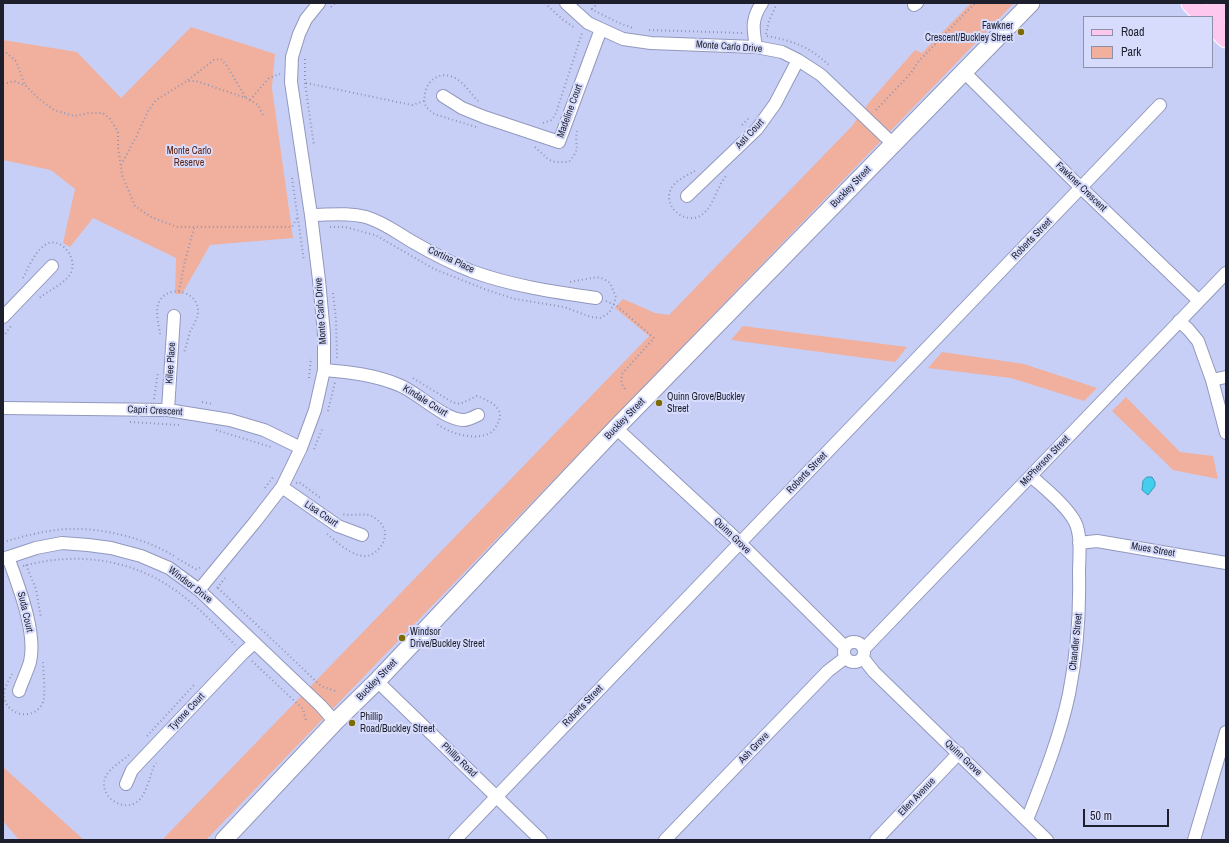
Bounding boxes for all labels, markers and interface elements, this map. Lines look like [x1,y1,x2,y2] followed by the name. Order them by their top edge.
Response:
[1083,16,1213,68] legend
[925,20,1013,44] place label: Fawkner Crescent/Buckley Street
[1121,24,1145,40] text: Road
[1016,27,1026,37] marker: Fawkner Crescent/Buckley Street
[695,39,763,55] street label: Monte Carlo Drive
[1121,44,1141,60] text: Park
[555,83,585,139] street label: Madeline Court
[733,117,767,151] street label: Asti Court
[167,145,211,168] park label: Monte Carlo Reserve
[1053,160,1109,214] street label: Fawkner Crescent
[828,164,874,210] street label: Buckley Street
[1009,216,1055,262] street label: Roberts Street
[426,244,476,276] street label: Cortina Place
[313,277,329,345] street label: Monte Carlo Drive
[164,342,178,384] street label: Kilee Place
[401,383,449,419] street label: Kindale Court
[667,391,745,414] place label: Quinn Grove/Buckley Street
[602,396,648,442] street label: Buckley Street
[654,398,664,408] marker: Quinn Grove/Buckley Street
[127,404,183,418] street label: Capri Crescent
[1018,433,1072,489] street label: McPherson Street
[784,450,830,496] street label: Roberts Street
[302,498,340,530] street label: Lisa Court
[711,515,753,557] street label: Quinn Grove
[1130,540,1176,560] street label: Mues Street
[166,564,214,606] street label: Windsor Drive
[14,590,36,634] street label: Suda Court
[1067,613,1085,671] street label: Chandler Street
[410,626,485,650] place label: Windsor Drive/Buckley Street
[397,633,407,643] marker: Windsor Drive/Buckley Street
[354,657,400,703] street label: Buckley Street
[560,683,606,729] street label: Roberts Street
[166,691,208,733] street label: Tyrone Court
[360,711,435,734] place label: Phillip Road/Buckley Street
[347,718,357,728] marker: Phillip Road/Buckley Street
[736,730,772,766] street label: Ash Grove
[942,737,984,779] street label: Quinn Grove
[439,740,479,780] street label: Phillip Road
[896,776,938,818] street label: Ellen Avenue
[1085,801,1171,827] scale bar
[1090,808,1112,824] text: 50 m

